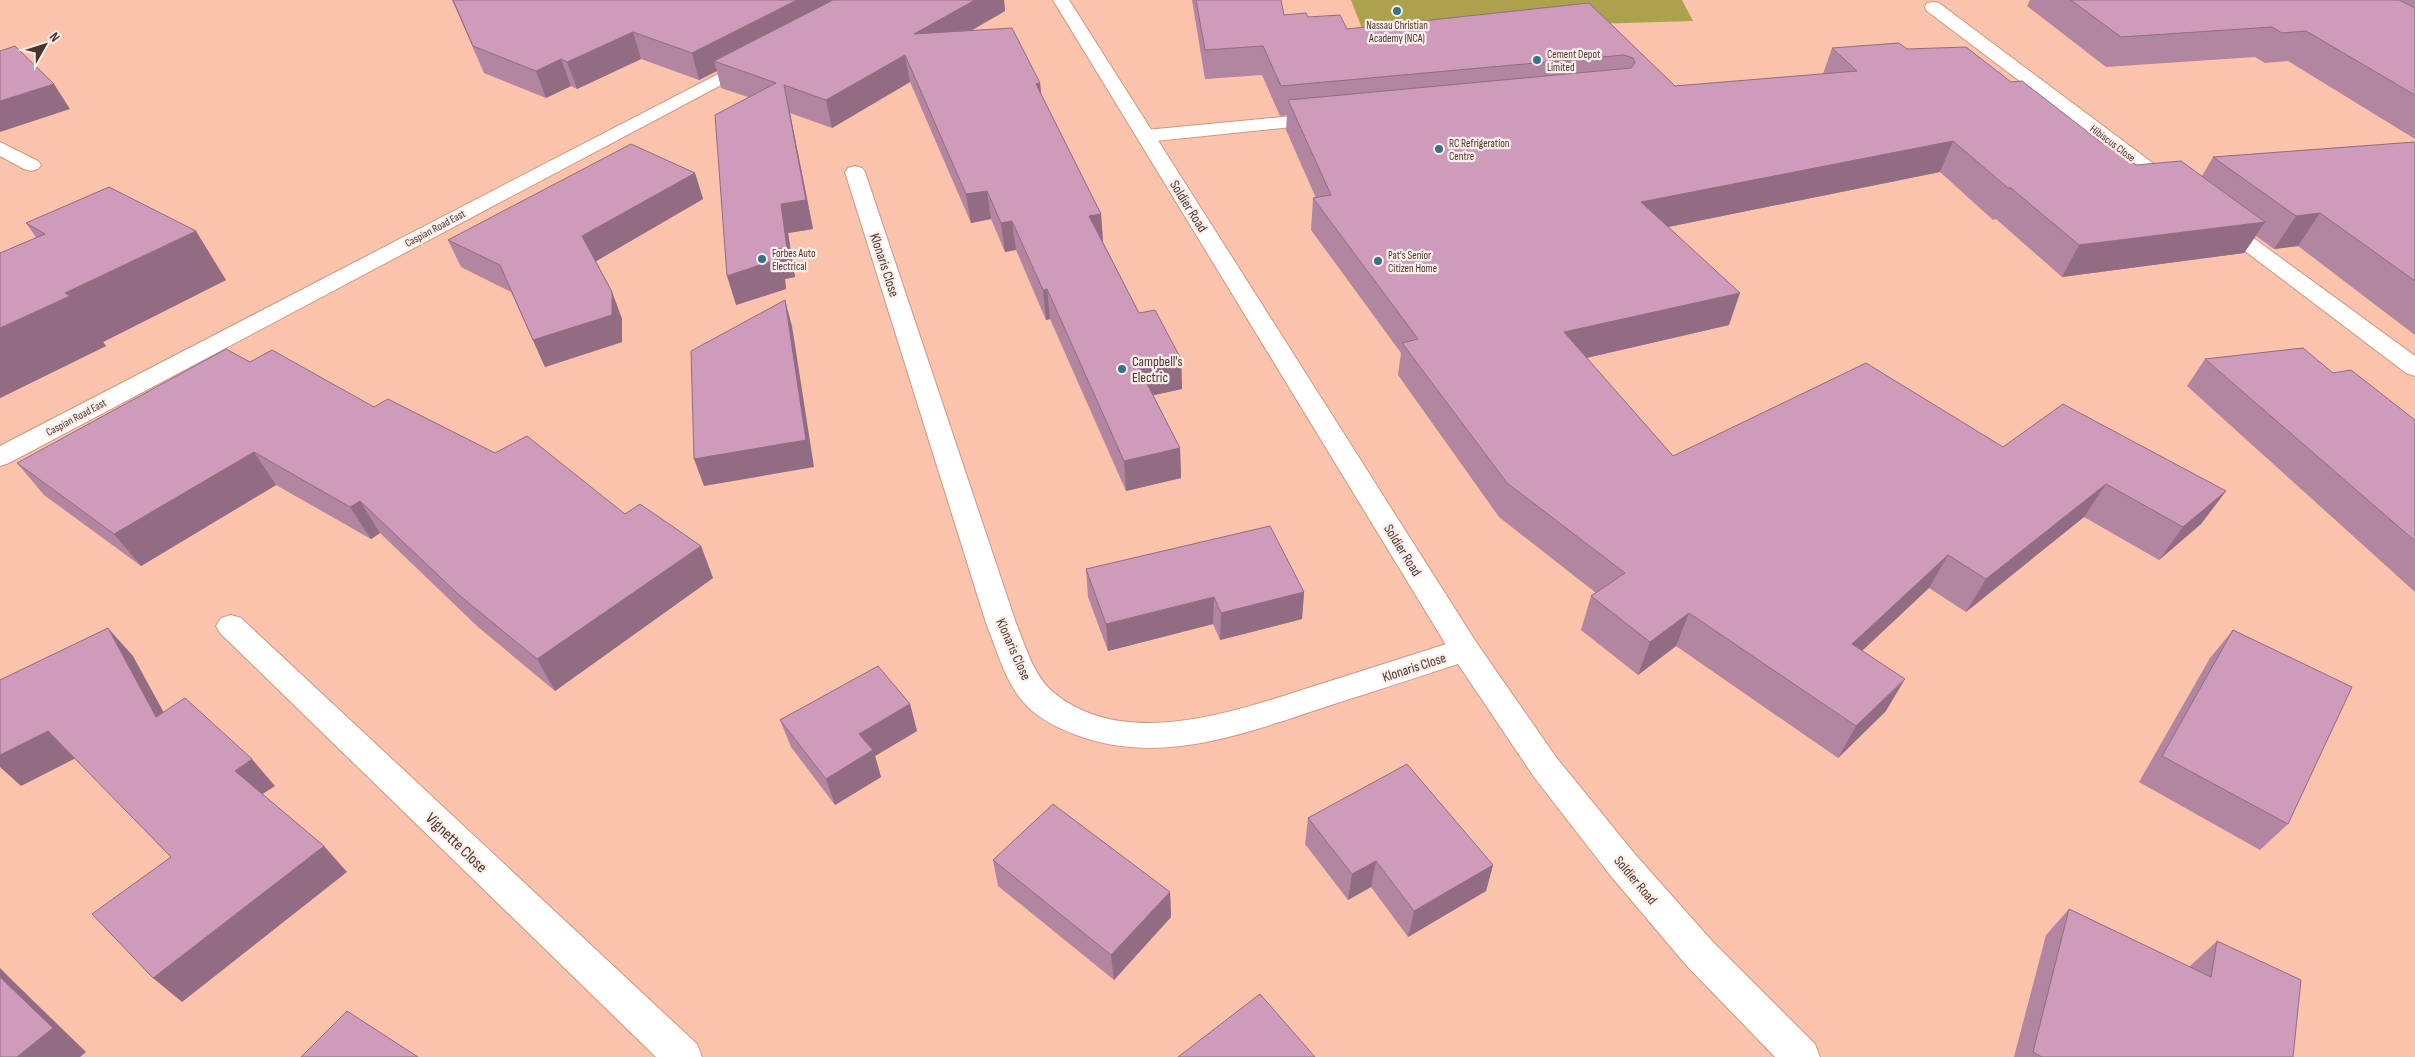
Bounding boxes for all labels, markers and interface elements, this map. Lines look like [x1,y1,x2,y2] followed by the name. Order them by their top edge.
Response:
[1391,5,1403,17] marker: Nassau Christian Academy (NCA)
[1366,19,1428,45] place label: Nassau Christian Academy (NCA)
[20,20,70,70] north arrow
[46,29,64,45] text: N
[1547,48,1601,74] place label: Cement Depot Limited
[1531,54,1543,66] marker: Cement Depot Limited
[2088,122,2138,165] street label: Hibiscus Close
[1449,137,1510,163] place label: RC Refrigeration Centre
[1433,143,1445,155] marker: RC Refrigeration Centre
[1166,177,1211,236] street label: Soldier Road
[403,207,468,250] street label: Caspian Road East
[866,231,903,299] street label: Klonaris Close
[772,247,816,273] place label: Forbes Auto Electrical
[1388,249,1437,275] place label: Pat's Senior Citizen Home
[756,253,768,265] marker: Forbes Auto Electrical
[1372,255,1384,267] marker: Pat's Senior Citizen Home
[1132,353,1183,386] place label: Campbell's Electric
[1116,363,1128,375] marker: Campbell's Electric
[44,396,109,439] street label: Caspian Road East
[1380,521,1425,580] street label: Soldier Road
[992,616,1035,683] street label: Klonaris Close
[1380,649,1448,686] street label: Klonaris Close
[421,809,491,877] street label: Vignette Close
[1610,853,1661,908] street label: Soldier Road

